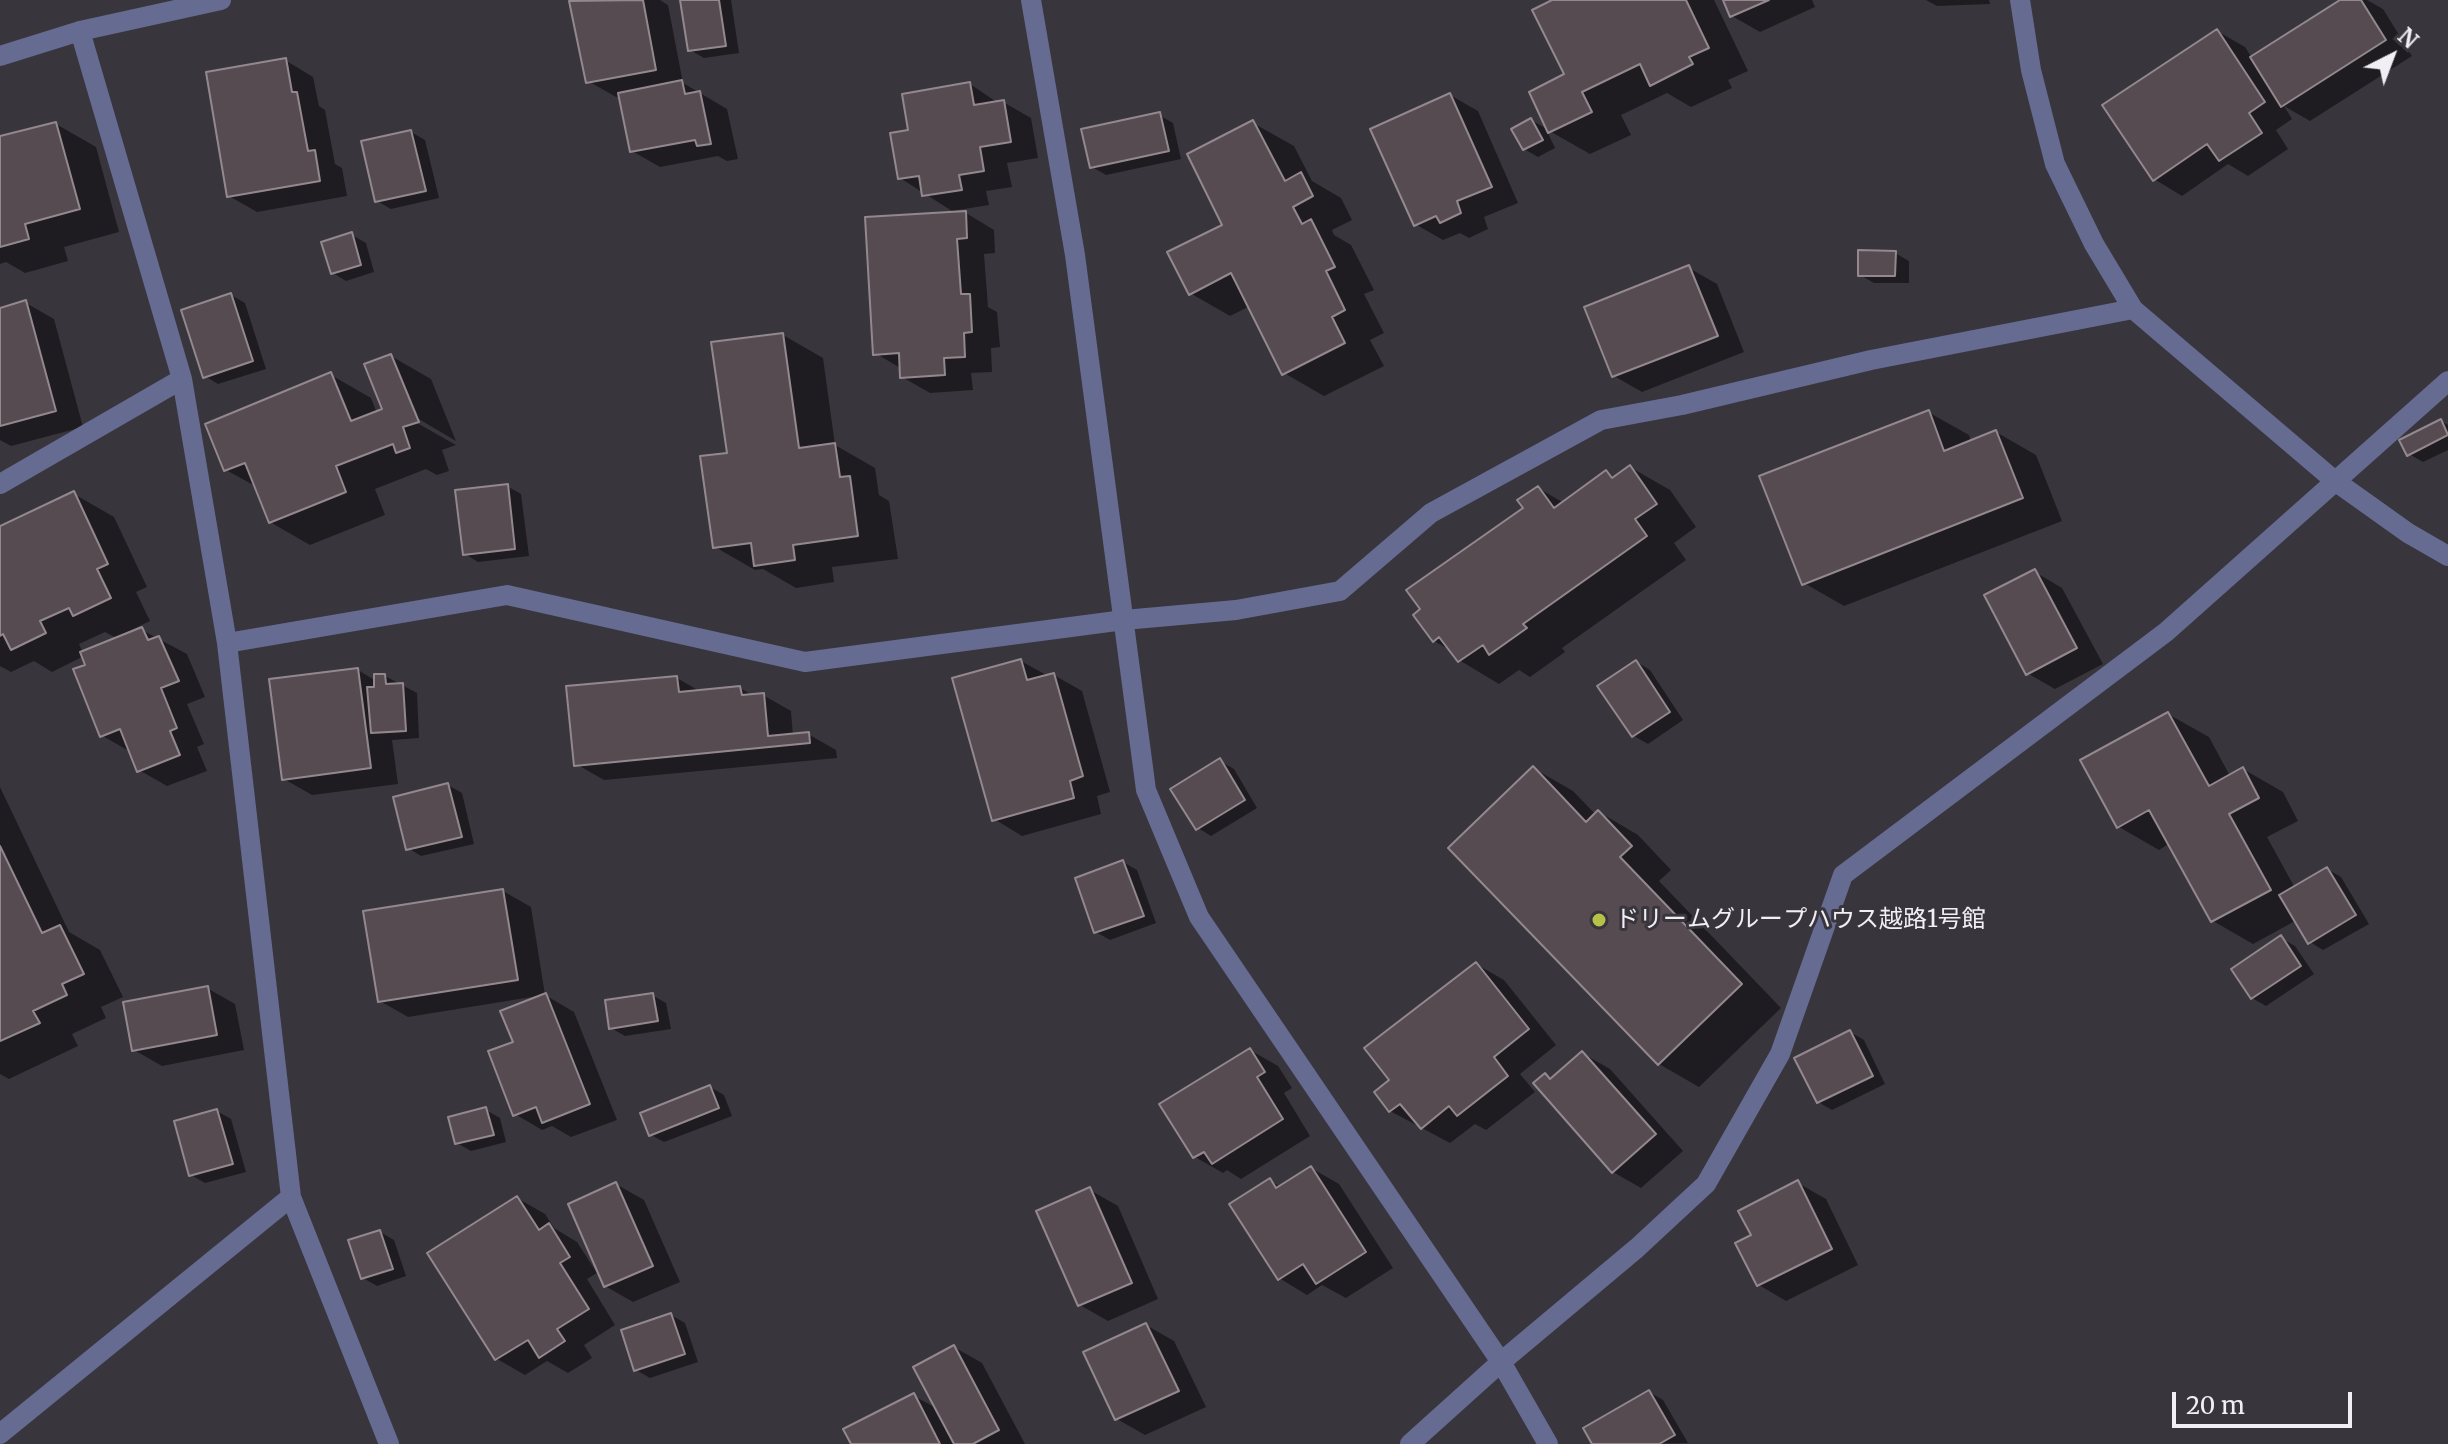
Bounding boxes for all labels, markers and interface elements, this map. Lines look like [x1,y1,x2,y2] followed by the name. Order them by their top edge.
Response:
[2352,16,2432,96] north arrow
[2392,22,2424,54] text: N
[1615,906,1986,934] place label: ドリームグループハウス越路1号館
[1590,911,1608,929] marker: ドリームグループハウス越路1号館
[2176,1376,2356,1426] scale bar
[2186,1390,2245,1421] text: 20 m

